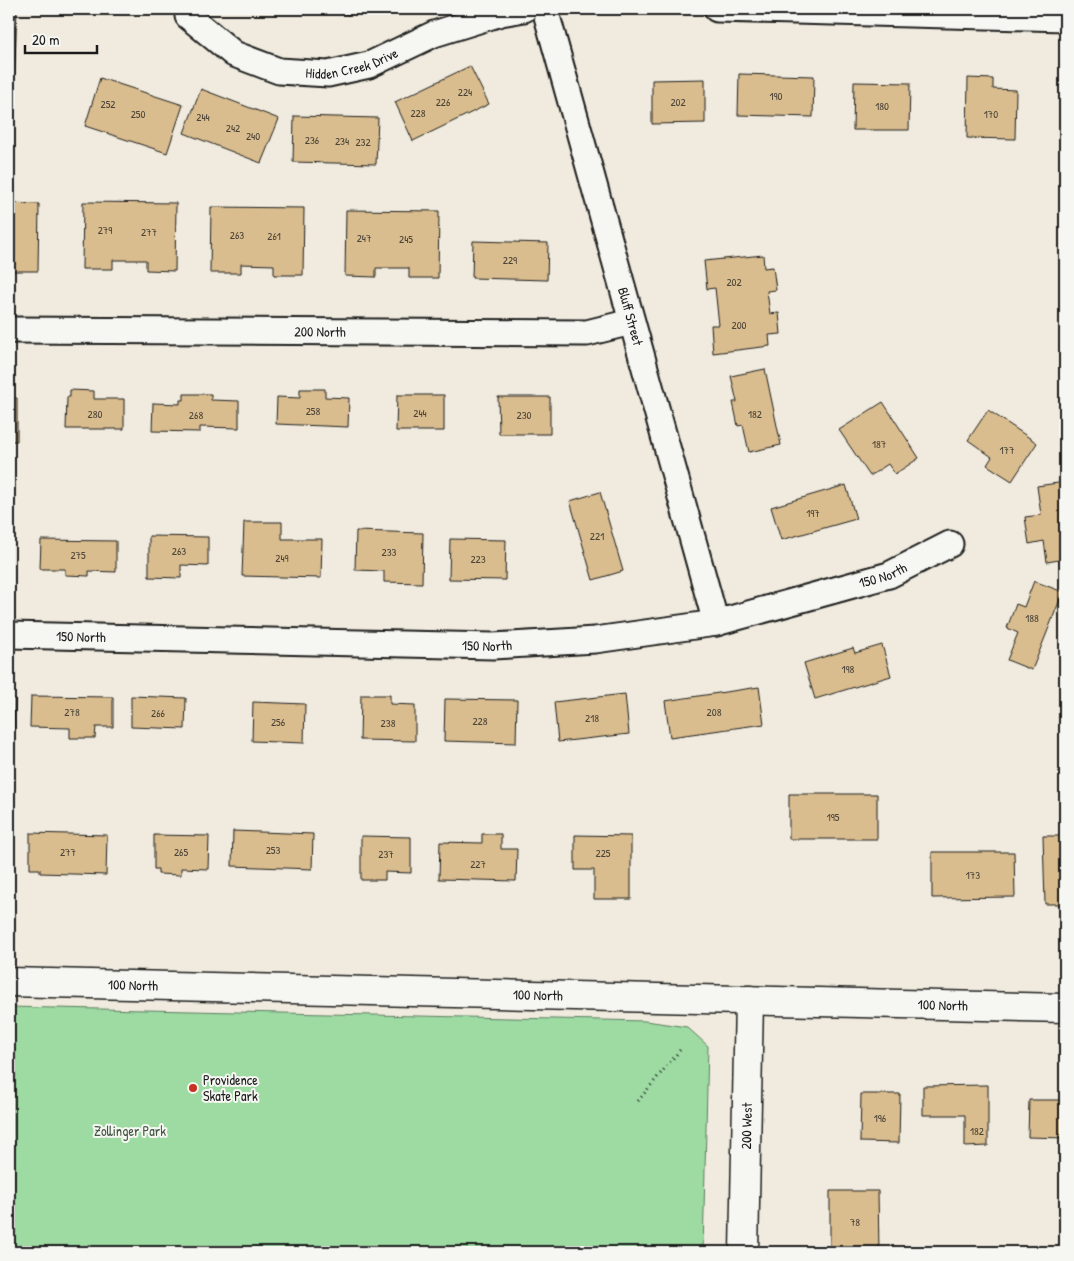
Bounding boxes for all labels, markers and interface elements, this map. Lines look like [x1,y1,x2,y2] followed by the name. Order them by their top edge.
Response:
[25,22,98,54] scale bar
[32,29,59,50] text: 20 m
[305,42,401,83] street label: Hidden Creek Drive
[458,85,472,99] house number: 224
[770,89,783,103] house number: 190
[436,95,451,109] house number: 226
[670,95,686,109] house number: 202
[101,97,115,111] house number: 252
[875,99,889,113] house number: 180
[410,106,426,120] house number: 228
[131,107,145,121] house number: 250
[984,107,998,121] house number: 170
[196,110,210,124] house number: 244
[226,121,240,135] house number: 242
[246,129,260,143] house number: 240
[305,133,320,147] house number: 236
[335,134,349,148] house number: 234
[355,135,371,149] house number: 232
[98,223,112,237] house number: 279
[141,225,157,239] house number: 277
[230,228,244,242] house number: 263
[267,229,281,243] house number: 261
[357,231,371,245] house number: 247
[399,232,413,246] house number: 245
[503,253,517,267] house number: 229
[726,275,742,289] house number: 202
[614,285,648,348] street label: Bluff Street
[731,318,747,332] house number: 200
[294,321,346,341] street label: 200 North
[306,404,321,418] house number: 258
[413,406,427,420] house number: 244
[88,407,102,421] house number: 280
[748,407,762,421] house number: 182
[189,408,203,422] house number: 268
[516,408,532,422] house number: 230
[872,437,886,451] house number: 187
[1000,443,1014,457] house number: 177
[806,506,820,520] house number: 197
[590,529,604,543] house number: 221
[172,544,186,558] house number: 263
[381,545,397,559] house number: 233
[70,548,86,562] house number: 275
[275,551,289,565] house number: 249
[470,552,486,566] house number: 223
[857,557,910,592] street label: 150 North
[1025,611,1039,625] house number: 188
[56,626,106,646] street label: 150 North
[462,635,512,655] street label: 150 North
[842,662,855,676] house number: 198
[64,705,80,719] house number: 278
[707,705,722,719] house number: 208
[151,706,166,720] house number: 266
[585,711,599,725] house number: 218
[472,714,488,728] house number: 228
[271,715,286,729] house number: 256
[381,716,396,730] house number: 238
[827,810,840,824] house number: 195
[266,843,280,857] house number: 253
[60,845,76,859] house number: 277
[174,845,188,859] house number: 265
[596,846,611,860] house number: 225
[378,847,394,861] house number: 237
[470,857,486,871] house number: 227
[966,868,980,882] house number: 173
[108,974,158,995] street label: 100 North
[513,984,563,1005] street label: 100 North
[917,994,968,1015] street label: 100 North
[203,1070,258,1105] place label: Providence Skate Park
[187,1082,199,1094] marker: Providence Skate Park
[736,1102,756,1150] street label: 200 West
[874,1111,887,1125] house number: 196
[94,1121,166,1141] park label: Zollinger Park
[970,1124,984,1138] house number: 182
[850,1215,860,1229] house number: 78

